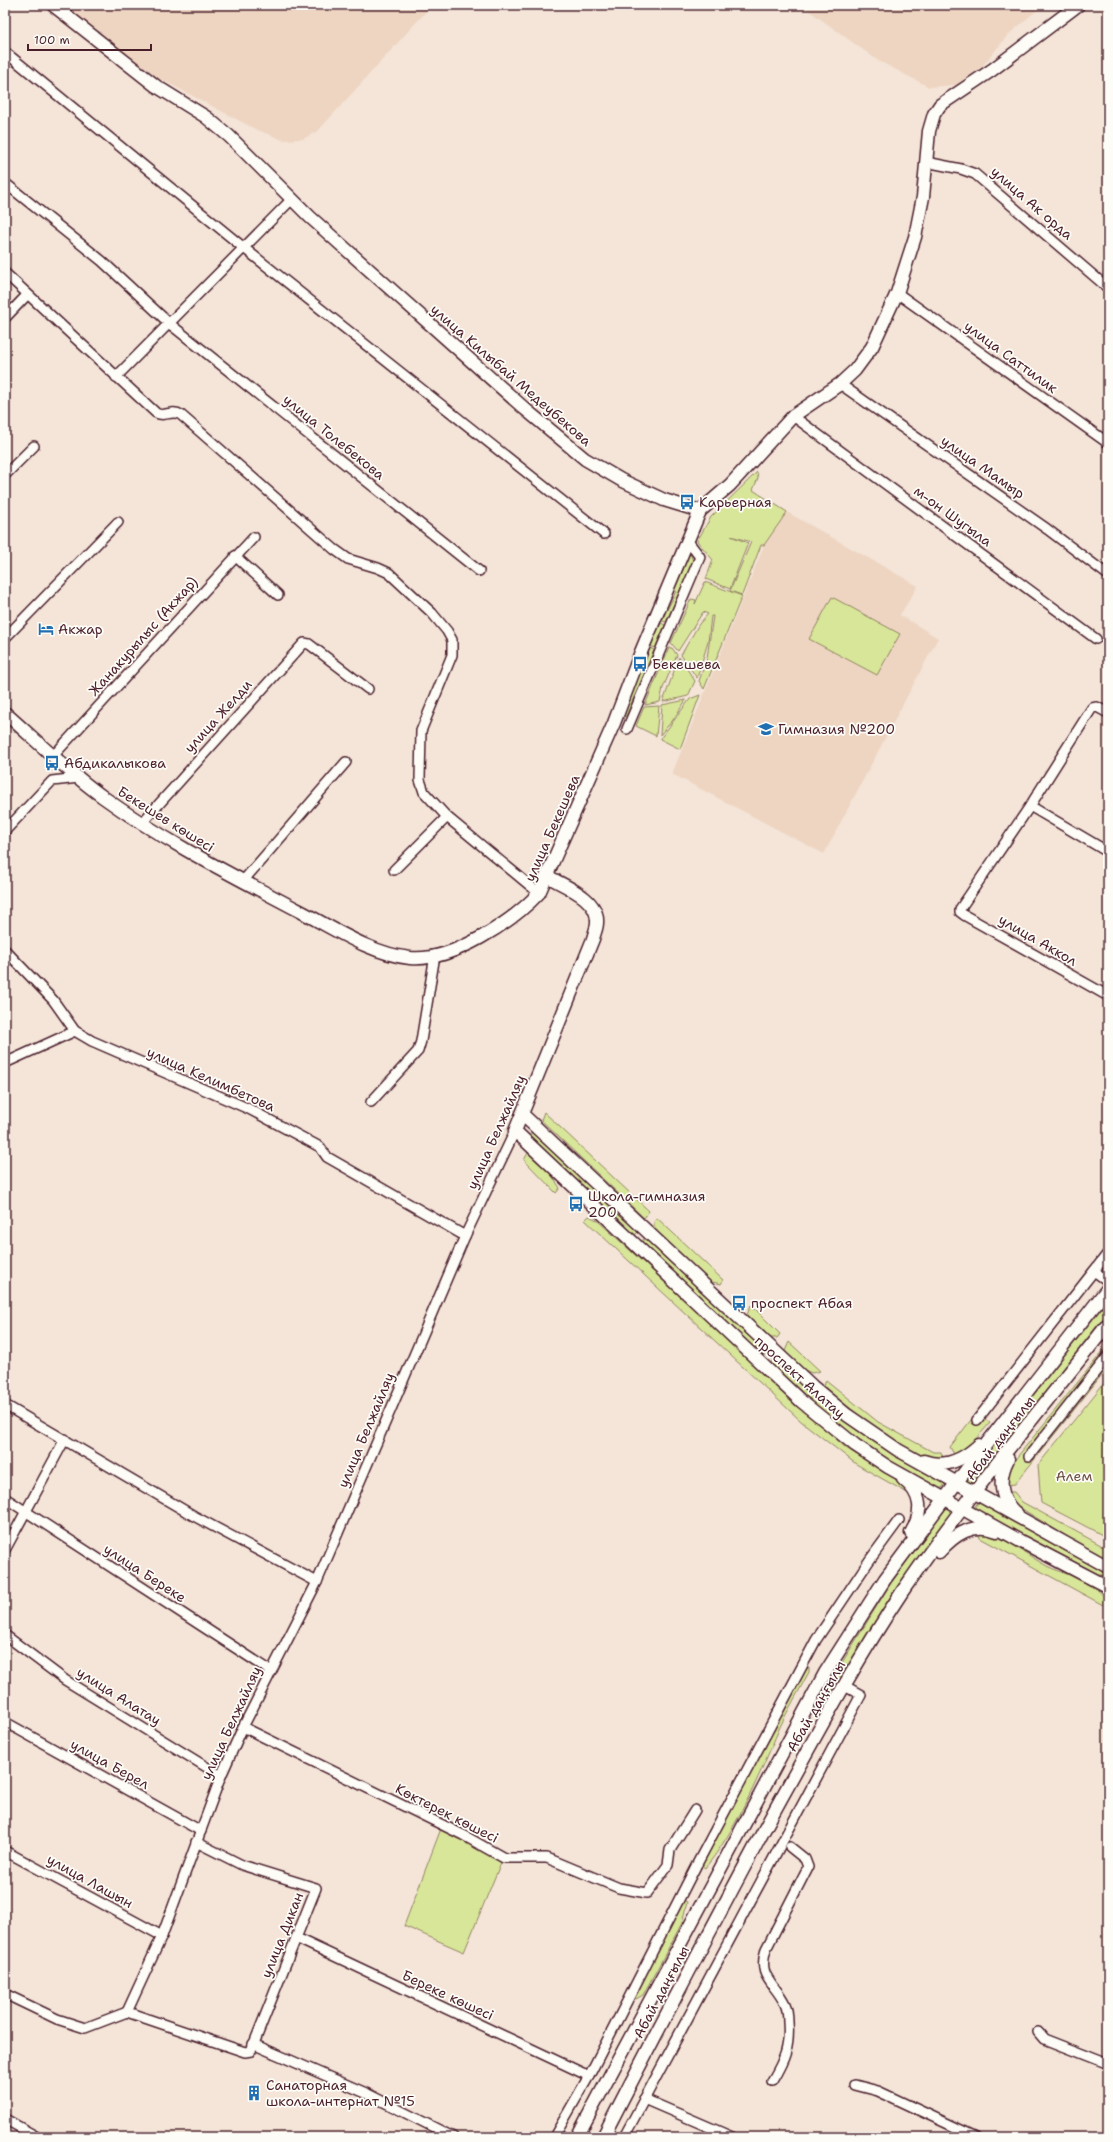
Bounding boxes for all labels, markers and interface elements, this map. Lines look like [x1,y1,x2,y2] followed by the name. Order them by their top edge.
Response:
[28,26,151,52] scale bar
[34,32,70,48] text: 100 m
[987,162,1077,244] street label: улица Ак орда
[427,300,595,450] street label: улица Килыбай Медеубекова
[961,317,1062,397] street label: улица Саттилик
[279,390,389,484] street label: улица Толебекова
[938,431,1029,503] street label: улица Мамыр
[910,482,996,551] street label: м-он Шугыла
[678,493,696,511] bus stop icon: Карьерная
[699,493,772,511] place label: Карьерная
[85,573,201,699] street label: Жанакурылыс (Акжар)
[37,620,55,638] hotel icon: Акжар
[58,620,103,638] place label: Акжар
[631,655,649,673] bus stop icon: Бекешева
[652,655,721,673] place label: Бекешева
[180,676,256,756] street label: улица Желди
[757,720,775,738] school or university icon: Гимназия №200
[778,720,895,738] place label: Гимназия №200
[43,754,61,772] bus stop icon: Абдикалыкова
[64,754,166,772] place label: Абдикалыкова
[520,771,584,884] street label: улица Бекешева
[114,782,218,856] street label: Бекешев көшесі
[995,910,1081,970] street label: улица Аккол
[144,1043,278,1115] street label: улица Келимбетова
[463,1072,529,1192] street label: улица Белжайляу
[588,1187,705,1221] place label: Школа-гимназия 200
[567,1195,585,1213] bus stop icon: Школа-гимназия 200
[730,1294,748,1312] bus stop icon: проспект Абая
[751,1294,853,1312] place label: проспект Абая
[751,1332,849,1422] street label: проспект Алатау
[334,1370,398,1490] street label: улица Белжайляу
[961,1392,1039,1484] street label: Абай даңғылы
[1056,1467,1092,1485] park label: Алем
[100,1540,190,1606] street label: улица Береке
[783,1657,849,1755] street label: Абай даңғылы
[73,1663,165,1729] street label: улица Алатау
[197,1663,265,1783] street label: улица Белжайляу
[67,1735,153,1793] street label: улица Берел
[392,1779,502,1847] street label: Көктерек көшесі
[44,1850,136,1912] street label: улица Лашын
[257,1890,307,1980] street label: улица Дикан
[629,1943,693,2041] street label: Абай даңғылы
[399,1966,497,2024] street label: Береке көшесі
[266,2076,415,2110] place label: Санаторная школа-интернат №15
[245,2084,263,2102] building icon: Санаторная школа-интернат №15

